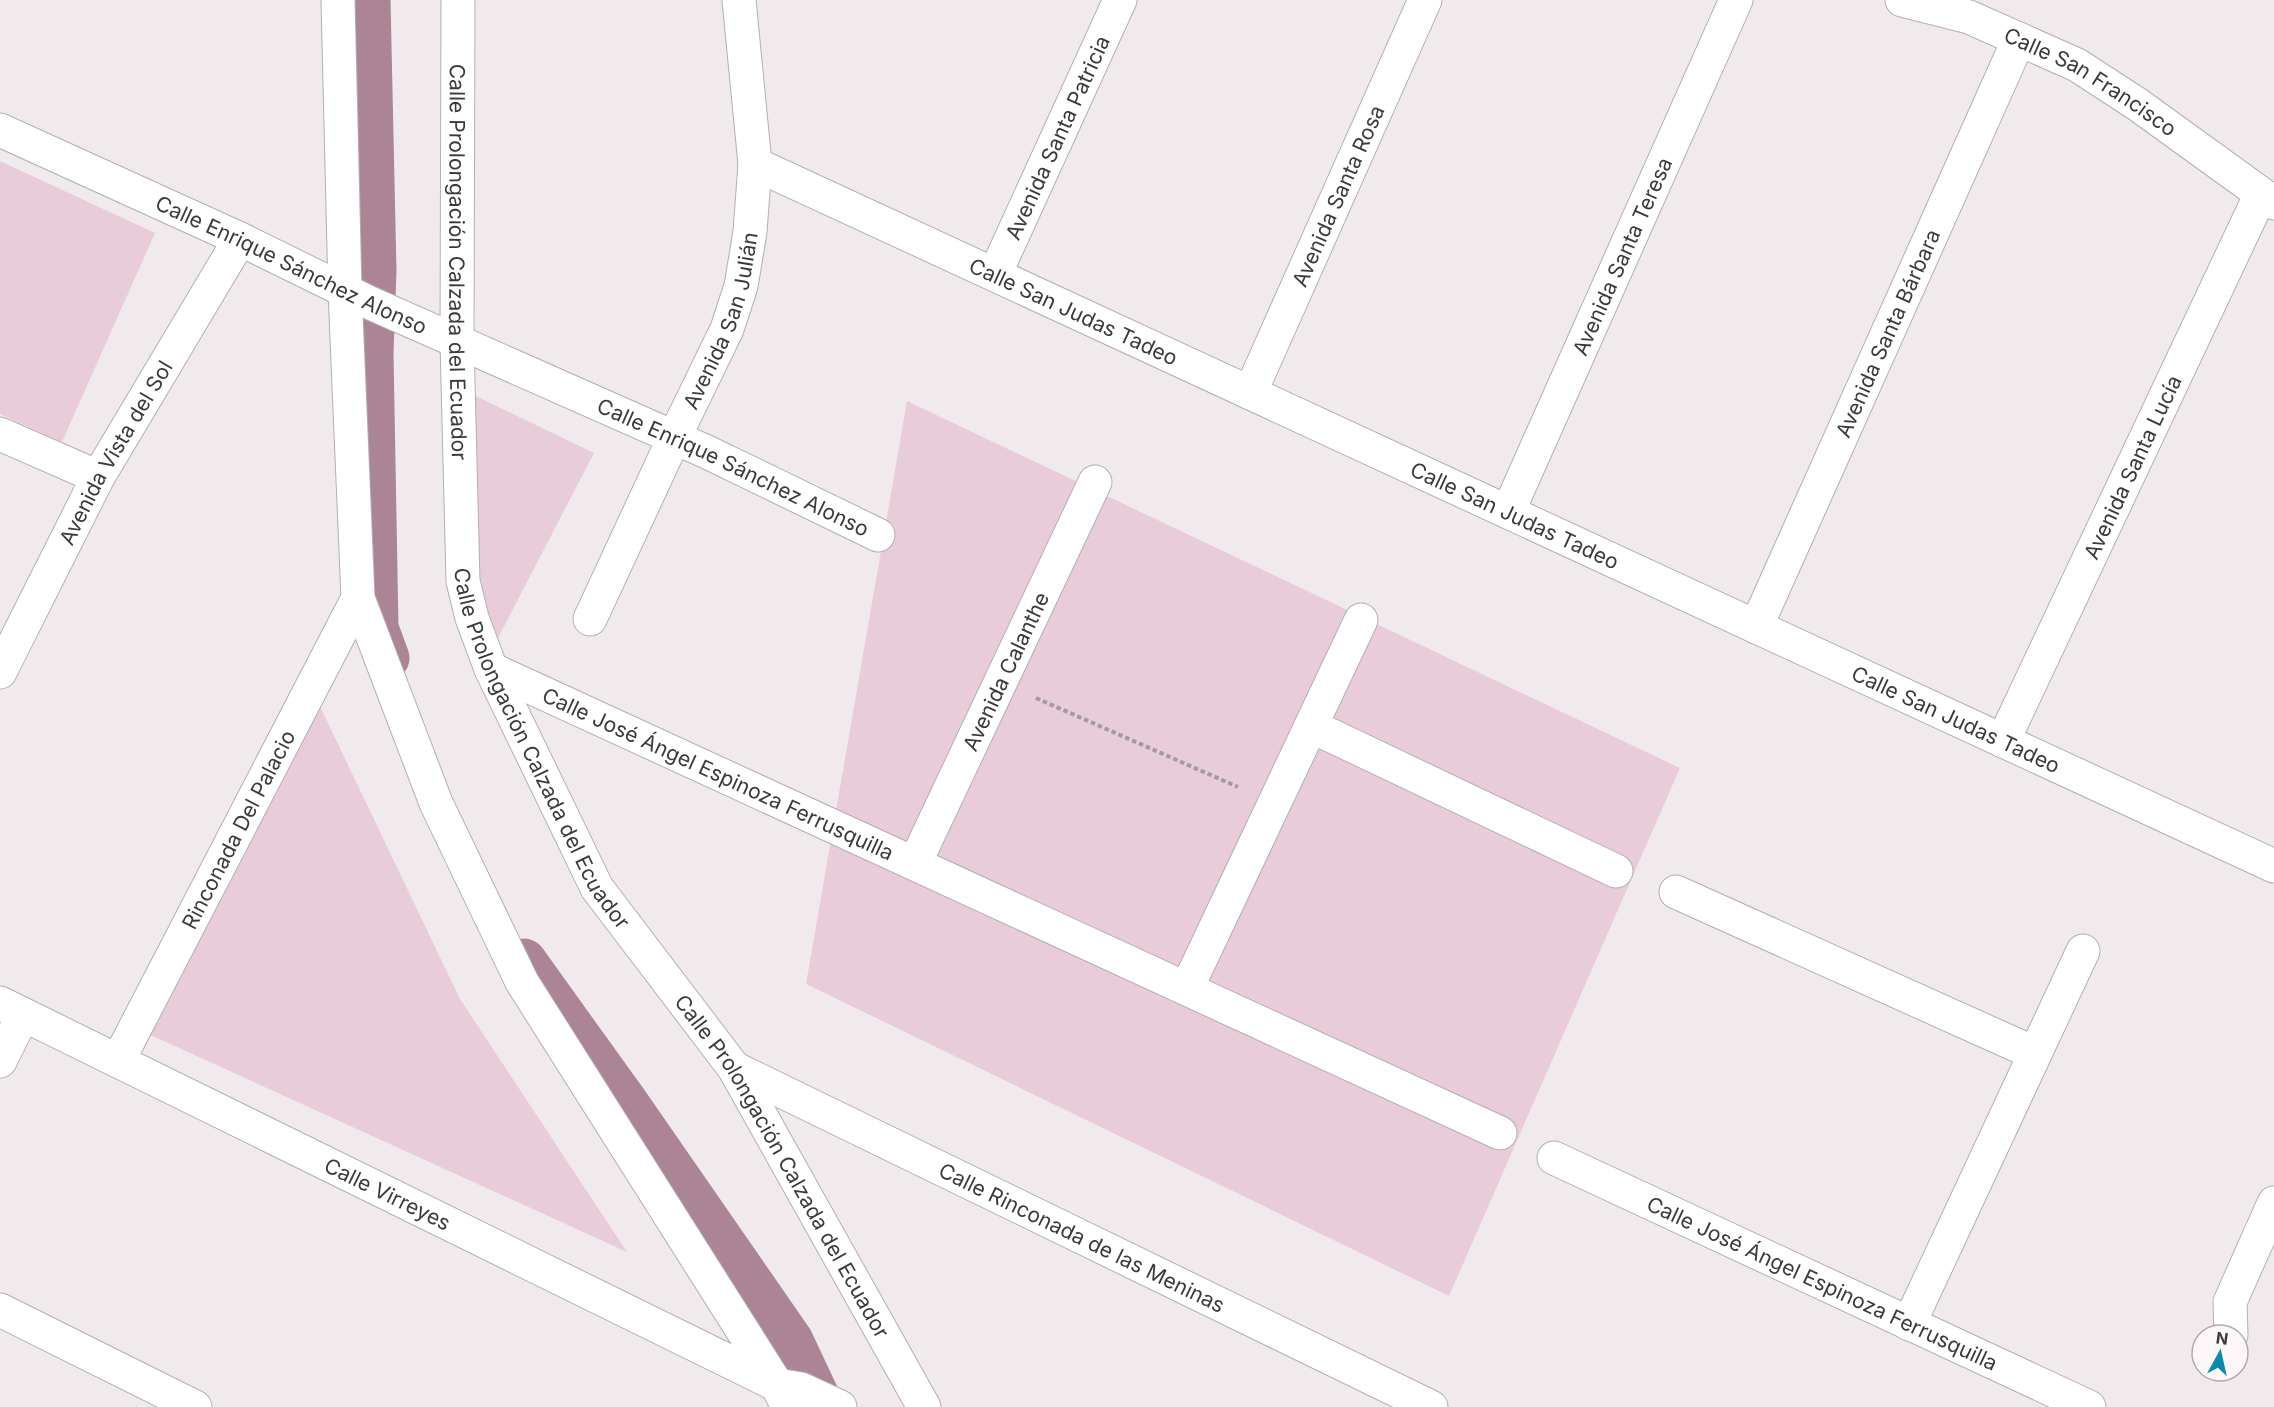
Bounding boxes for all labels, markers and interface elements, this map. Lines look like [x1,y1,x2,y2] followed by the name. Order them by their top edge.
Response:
[2000,22,2182,141] street label: Calle San Francisco
[1000,32,1115,243] street label: Avenida Santa Patricia
[445,64,472,461] street label: Calle Prolongación Calzada del Ecuador
[1287,101,1389,290] street label: Avenida Santa Rosa
[1567,153,1677,359] street label: Avenida Santa Teresa
[152,190,431,339] street label: Calle Enrique Sánchez Alonso
[1830,225,1945,441] street label: Avenida Santa Bárbara
[678,230,762,413] street label: Avenida San Julián
[965,252,1182,370] street label: Calle San Judas Tadeo
[54,356,177,549] street label: Avenida Vista del Sol
[2078,371,2186,563] street label: Avenida Santa Lucía
[594,393,873,541] street label: Calle Enrique Sánchez Alonso
[1407,456,1623,574] street label: Calle San Judas Tadeo
[450,567,636,933] street label: Calle Prolongación Calzada del Ecuador
[957,588,1054,755] street label: Avenida Calanthe
[1848,660,2064,778] street label: Calle San Judas Tadeo
[539,682,898,865] street label: Calle José Ángel Espinoza Ferrusquilla
[176,726,300,933] street label: Rinconada Del Palacio
[670,989,895,1342] street label: Calle Prolongación Calzada del Ecuador
[320,1152,455,1235] street label: Calle Virreyes
[935,1157,1229,1317] street label: Calle Rinconada de las Meninas
[1643,1191,2002,1375] street label: Calle José Ángel Espinoza Ferrusquilla
[2190,1323,2250,1383] north arrow
[2215,1327,2230,1349] text: N

